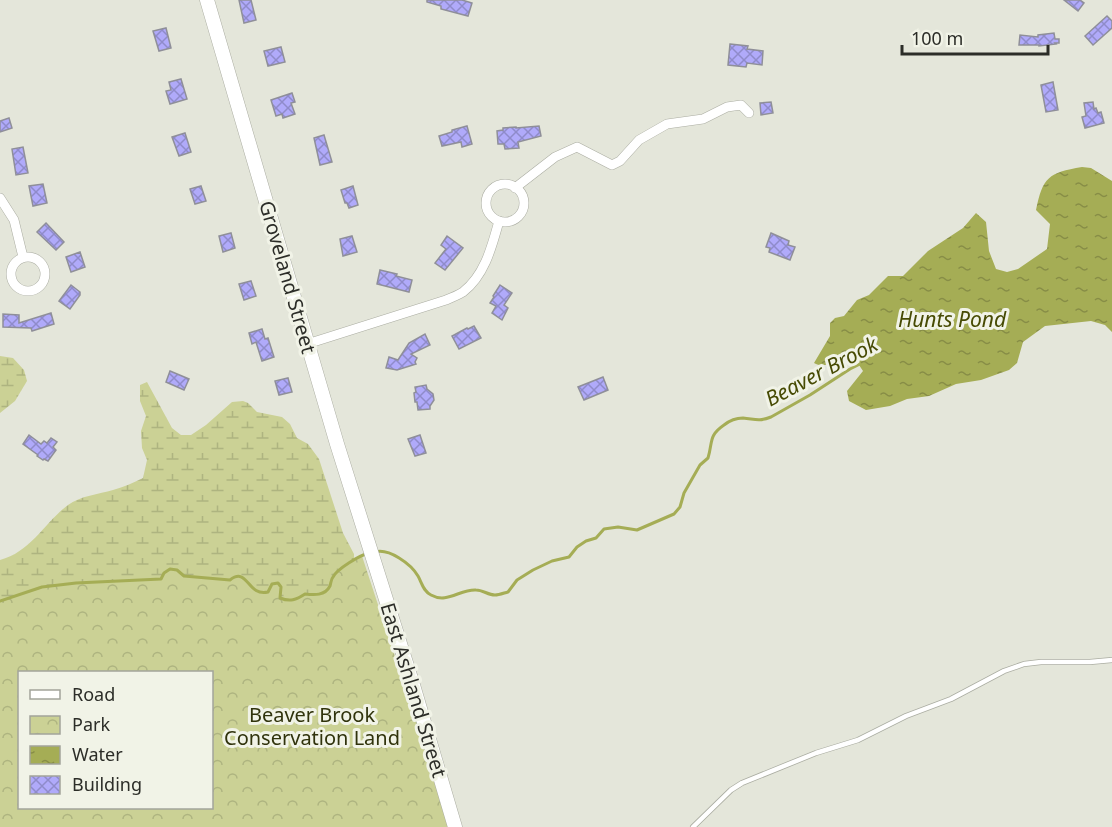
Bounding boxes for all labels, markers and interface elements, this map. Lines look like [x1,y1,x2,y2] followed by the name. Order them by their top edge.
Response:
[902,18,1048,56] scale bar
[911,26,963,50] text: 100 m
[253,198,323,356] street label: Groveland Street
[898,305,1007,333] water label: Hunts Pond
[760,329,884,412] water label: Beaver Brook
[375,599,453,781] street label: East Ashland Street
[18,671,213,809] legend
[72,682,115,706] text: Road
[224,701,400,751] park label: Beaver Brook Conservation Land
[72,712,110,736] text: Park
[72,742,123,766] text: Water
[72,772,142,796] text: Building

